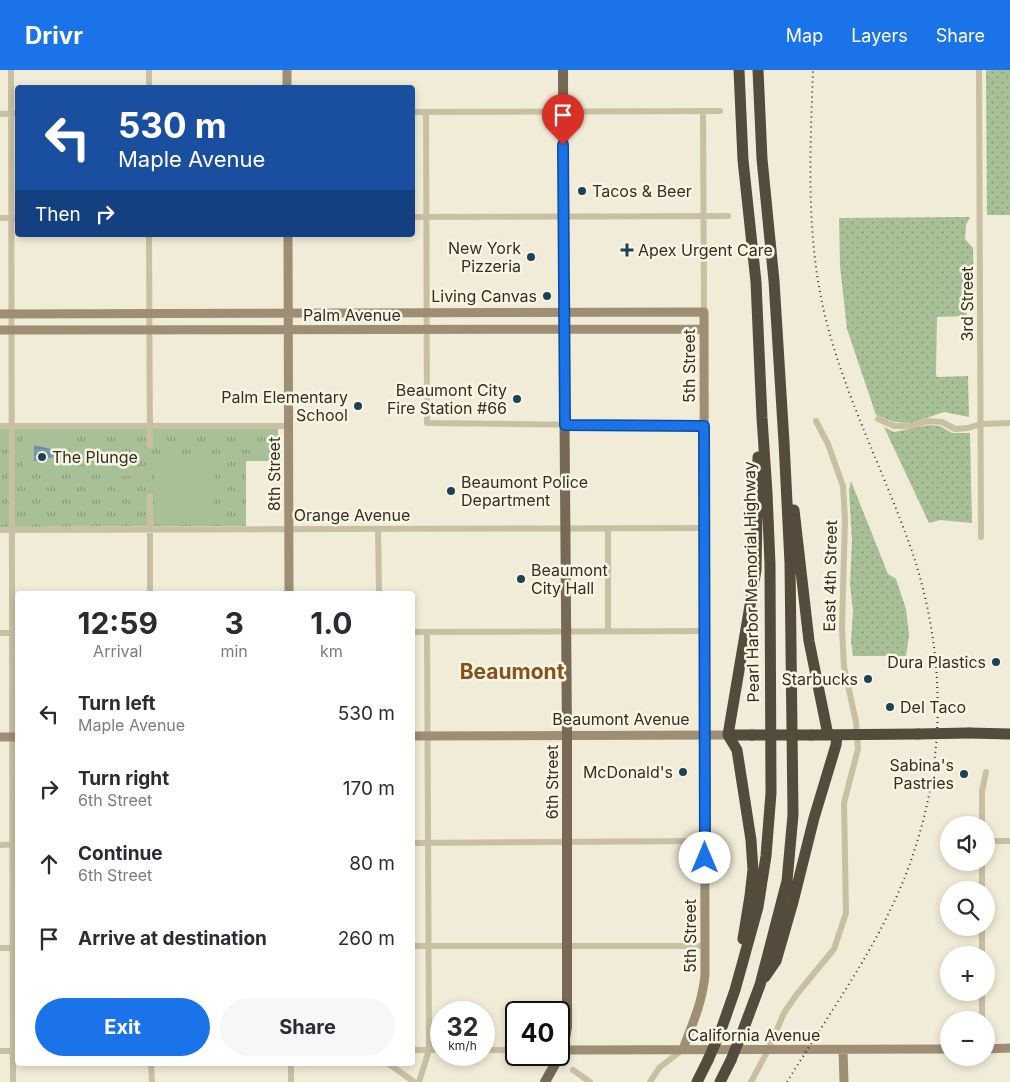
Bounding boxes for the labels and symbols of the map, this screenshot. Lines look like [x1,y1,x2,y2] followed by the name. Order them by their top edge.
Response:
[542,94,584,145] pin
[592,181,692,201] place label: Tacos & Beer
[576,185,588,197] marker: Tacos & Beer
[448,238,521,276] place label: New York Pizzeria
[638,240,773,260] place label: Apex Urgent Care
[620,243,634,257] marker: Apex Urgent Care
[525,251,537,263] marker: New York Pizzeria
[957,266,977,342] street label: 3rd Street
[431,286,537,306] place label: Living Canvas
[541,290,553,302] marker: Living Canvas
[303,305,401,325] street label: Palm Avenue
[679,329,699,403] street label: 5th Street
[387,380,507,418] place label: Beaumont City Fire Station #66
[221,387,348,425] place label: Palm Elementary School
[511,393,523,405] marker: Beaumont City Fire Station #66
[352,400,364,412] marker: Palm Elementary School
[264,437,284,511] street label: 8th Street
[52,447,138,467] place label: The Plunge
[36,451,48,463] marker: The Plunge
[739,461,763,703] street label: Pearl Harbor Memorial Highway
[461,472,588,510] place label: Beaumont Police Department
[445,485,457,497] marker: Beaumont Police Department
[294,505,410,525] street label: Orange Avenue
[819,520,841,632] street label: East 4th Street
[531,560,608,598] place label: Beaumont City Hall
[515,573,527,585] marker: Beaumont City Hall
[887,652,986,672] place label: Dura Plastics
[990,656,1002,668] marker: Dura Plastics
[460,659,565,684] district label: Beaumont
[782,669,858,689] place label: Starbucks
[862,673,874,685] marker: Starbucks
[900,697,966,717] place label: Del Taco
[884,701,896,713] marker: Del Taco
[552,709,690,729] street label: Beaumont Avenue
[542,745,562,819] street label: 6th Street
[889,755,954,793] place label: Sabina's Pastries
[583,762,673,782] place label: McDonald's
[677,766,689,778] marker: McDonald's
[958,768,970,780] marker: Sabina's Pastries
[678,831,730,883] position arrow
[680,899,700,973] street label: 5th Street
[505,1001,570,1066] speed limit sign: 40
[688,1025,820,1045] street label: California Avenue

